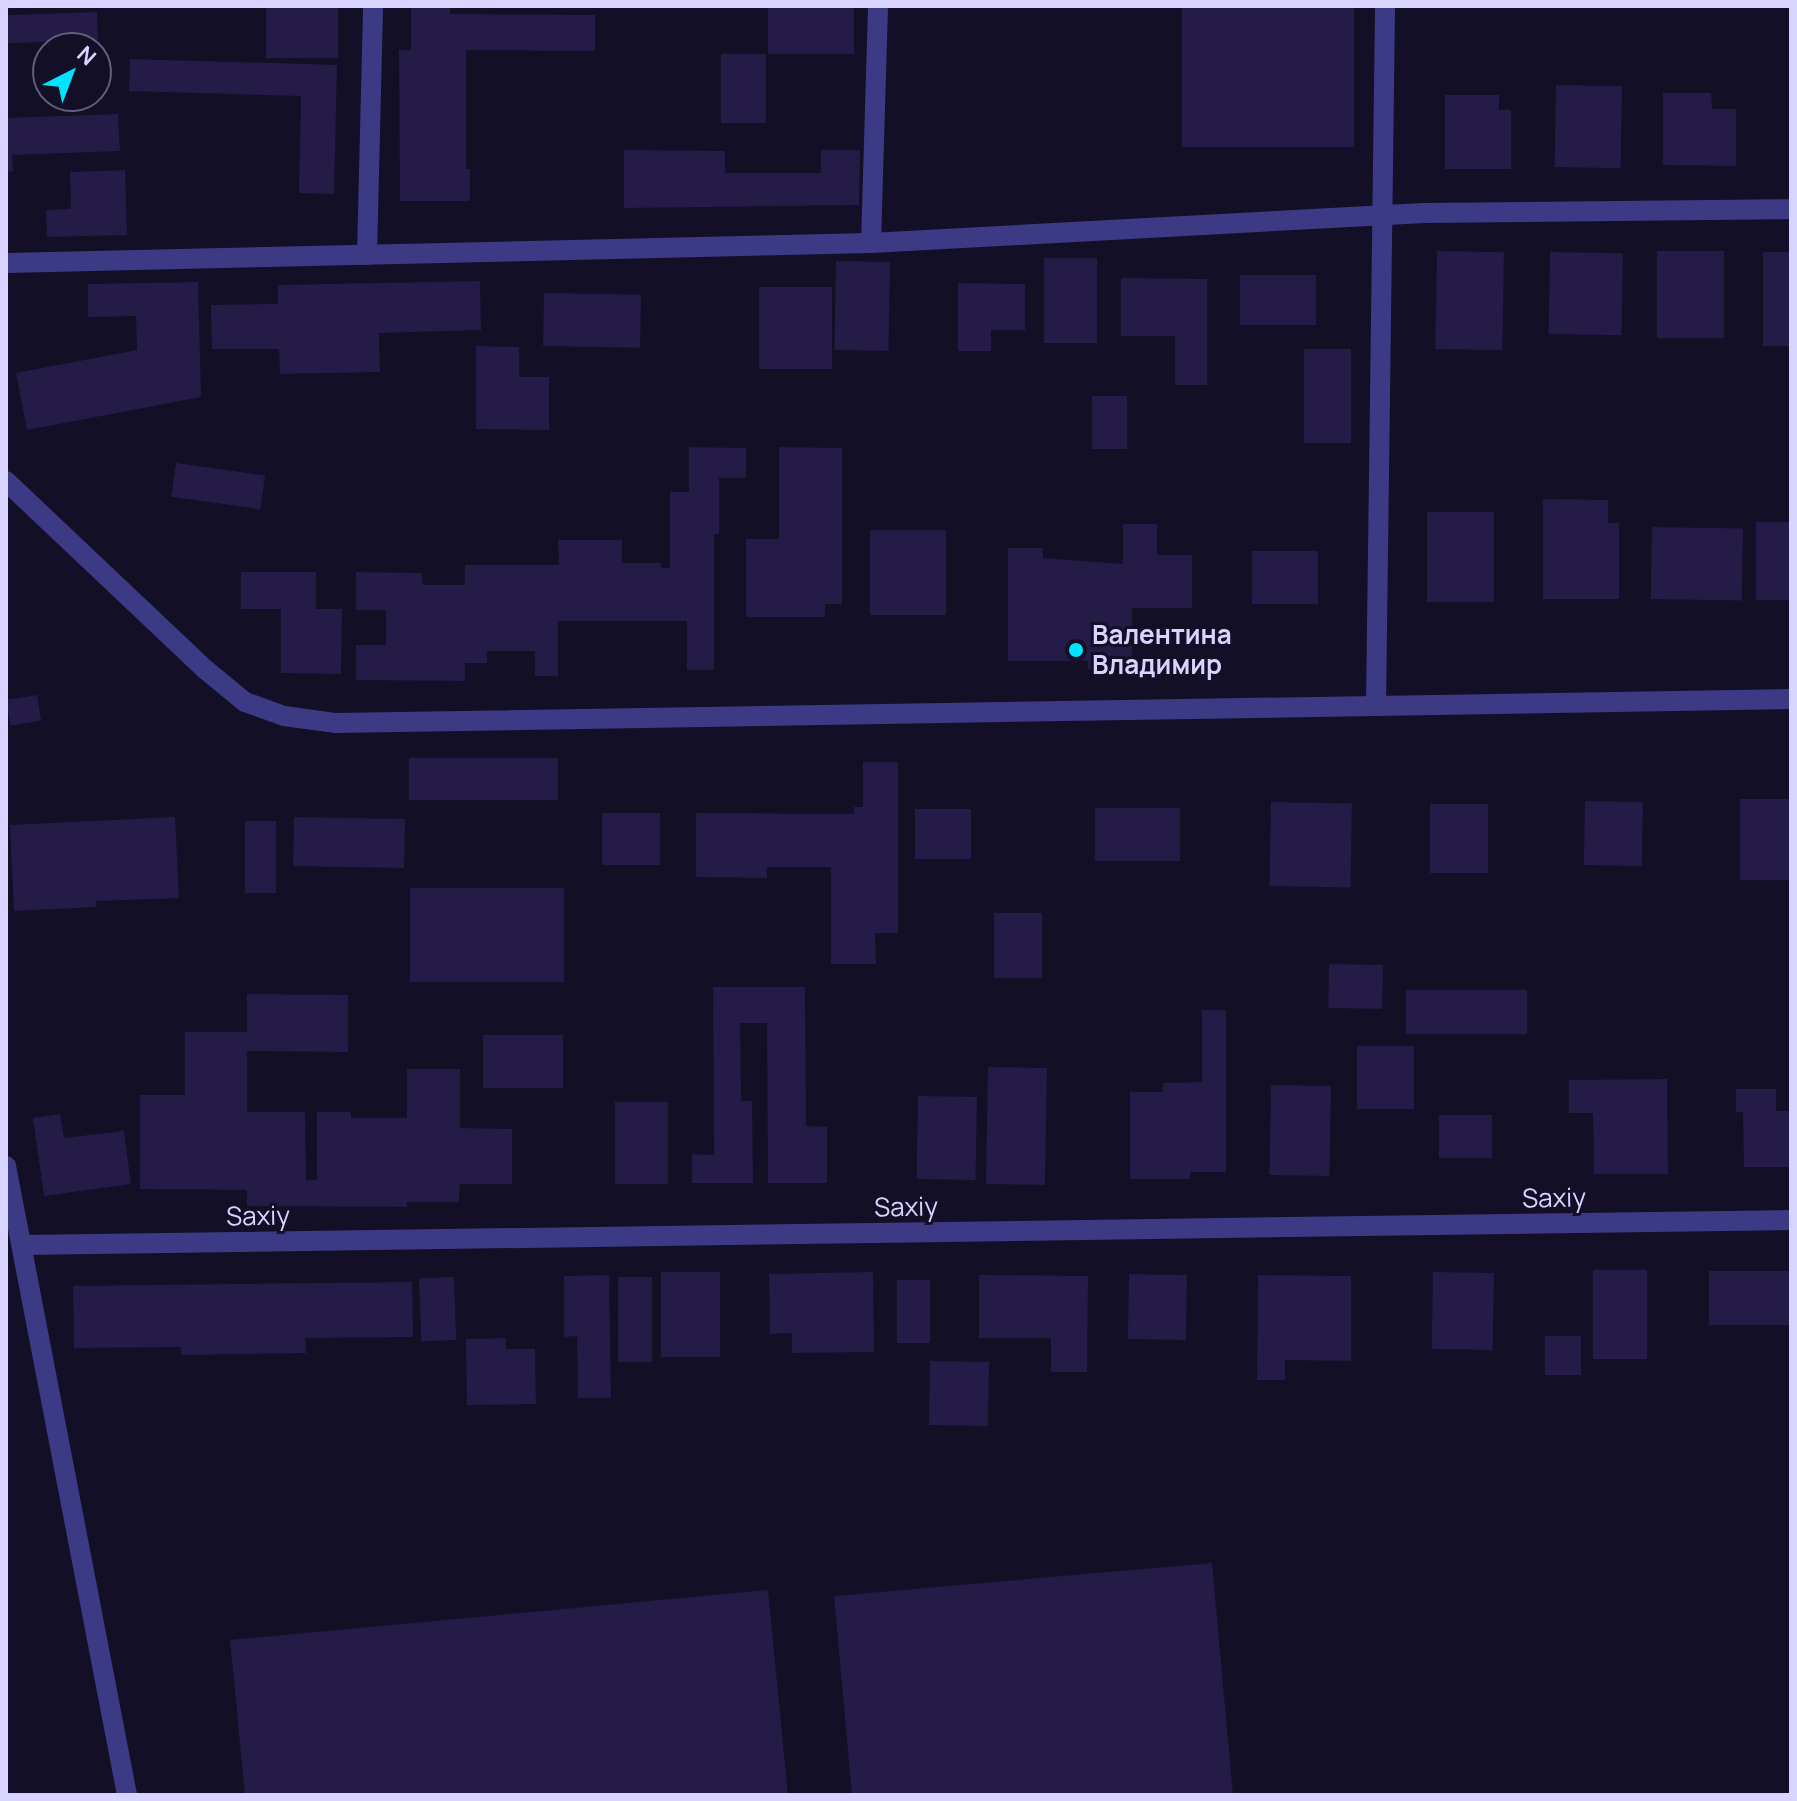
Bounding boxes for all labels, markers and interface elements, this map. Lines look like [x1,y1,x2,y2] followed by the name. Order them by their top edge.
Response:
[32,32,112,112] north arrow
[71,39,103,72] text: N
[1092,619,1232,680] place label: Валентина Владимир
[1067,641,1085,659] marker: Валентина Владимир
[1522,1182,1586,1214] street label: Saxiy
[874,1191,938,1223] street label: Saxiy
[226,1200,290,1232] street label: Saxiy

